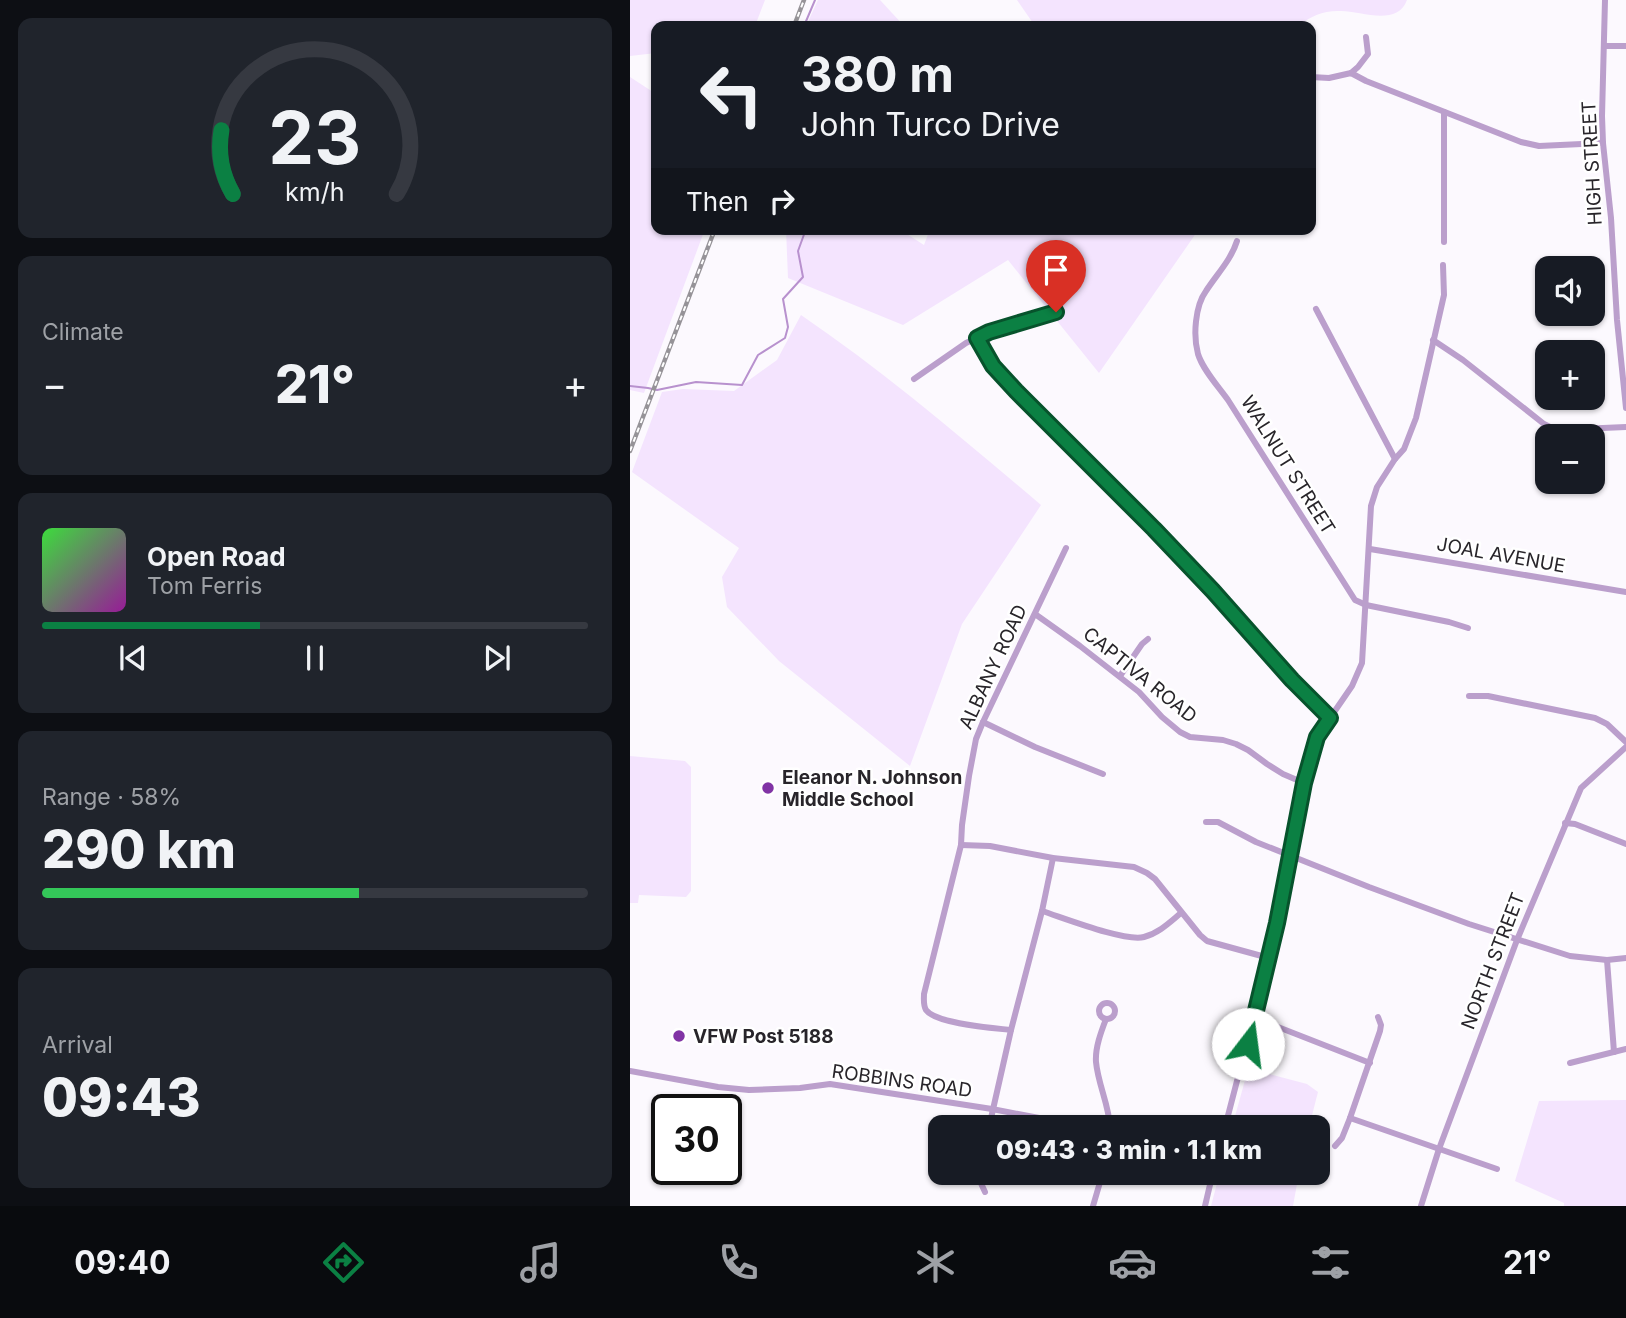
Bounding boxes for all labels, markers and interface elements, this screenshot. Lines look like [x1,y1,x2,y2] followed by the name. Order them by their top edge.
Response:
[801,45,954,104] text: 380 m
[686,49,777,140] icon: left
[269,93,361,182] text: 23
[1577,100,1607,226] street label: HIGH STREET
[801,105,1060,144] text: John Turco Drive
[285,177,345,207] text: km/h
[763,182,801,220] icon: right
[686,186,749,217] text: Then
[1026,240,1086,312] pin
[1037,251,1075,289] icon: arrive
[1535,256,1605,494] map controls
[1535,256,1605,326] button: sound
[42,318,124,346] text: Climate
[1535,340,1605,410] button: +
[275,353,355,416] text: 21°
[42,361,67,407] text: −
[563,361,588,407] text: +
[1236,391,1340,539] street label: WALNUT STREET
[1535,424,1605,494] button: −
[1435,532,1567,578] street label: JOAL AVENUE
[147,541,286,572] text: Open Road
[147,572,262,600] text: Tom Ferris
[954,601,1032,733] street label: ALBANY ROAD
[1079,622,1201,728] street label: CAPTIVA ROAD
[114,639,152,677] icon: previous
[296,639,334,677] icon: pause
[478,639,516,677] icon: next
[782,766,962,811] place label: Eleanor N. Johnson Middle School
[760,780,776,796] marker: Eleanor N. Johnson Middle School
[42,783,181,811] text: Range · 58%
[42,818,236,881] text: 290 km
[1456,889,1530,1033] street label: NORTH STREET
[1211,1007,1285,1081] position arrow
[693,1025,834,1048] place label: VFW Post 5188
[671,1028,687,1044] marker: VFW Post 5188
[42,1031,113,1059] text: Arrival
[830,1060,974,1102] street label: ROBBINS ROAD
[42,1066,201,1129] text: 09:43
[651,1094,742,1185] speed limit sign: 30
[996,1134,1262,1165] text: 09:43 · 3 min · 1.1 km
[319,1238,368,1287] icon: directions
[516,1238,565,1287] icon: music
[714,1238,763,1287] icon: phone
[911,1238,960,1287] icon: climate
[1108,1238,1157,1287] icon: car
[1306,1238,1355,1287] icon: filters
[74,1243,170,1282] text: 09:40
[1503,1243,1552,1282] text: 21°

